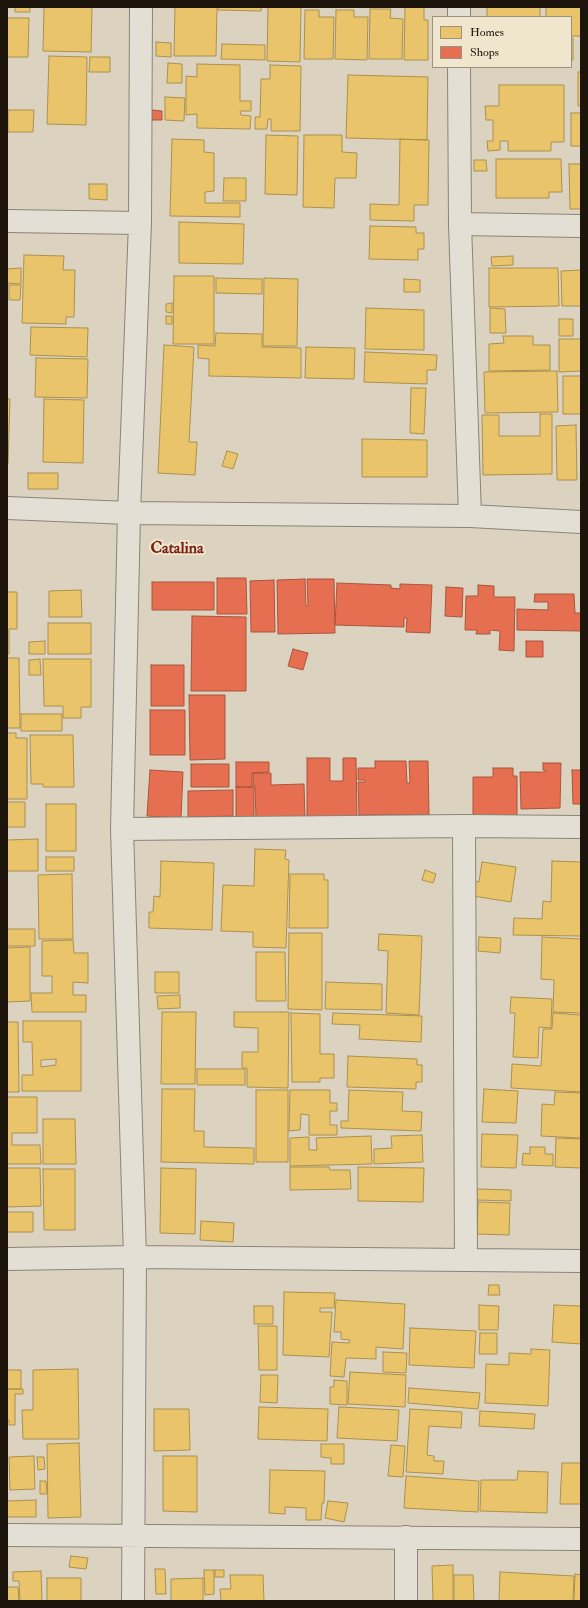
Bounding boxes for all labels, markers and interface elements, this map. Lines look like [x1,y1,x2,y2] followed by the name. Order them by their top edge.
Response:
[432,16,572,68] legend
[470,25,504,40] text: Homes
[470,45,499,60] text: Shops
[150,540,204,560] district label: Catalina

